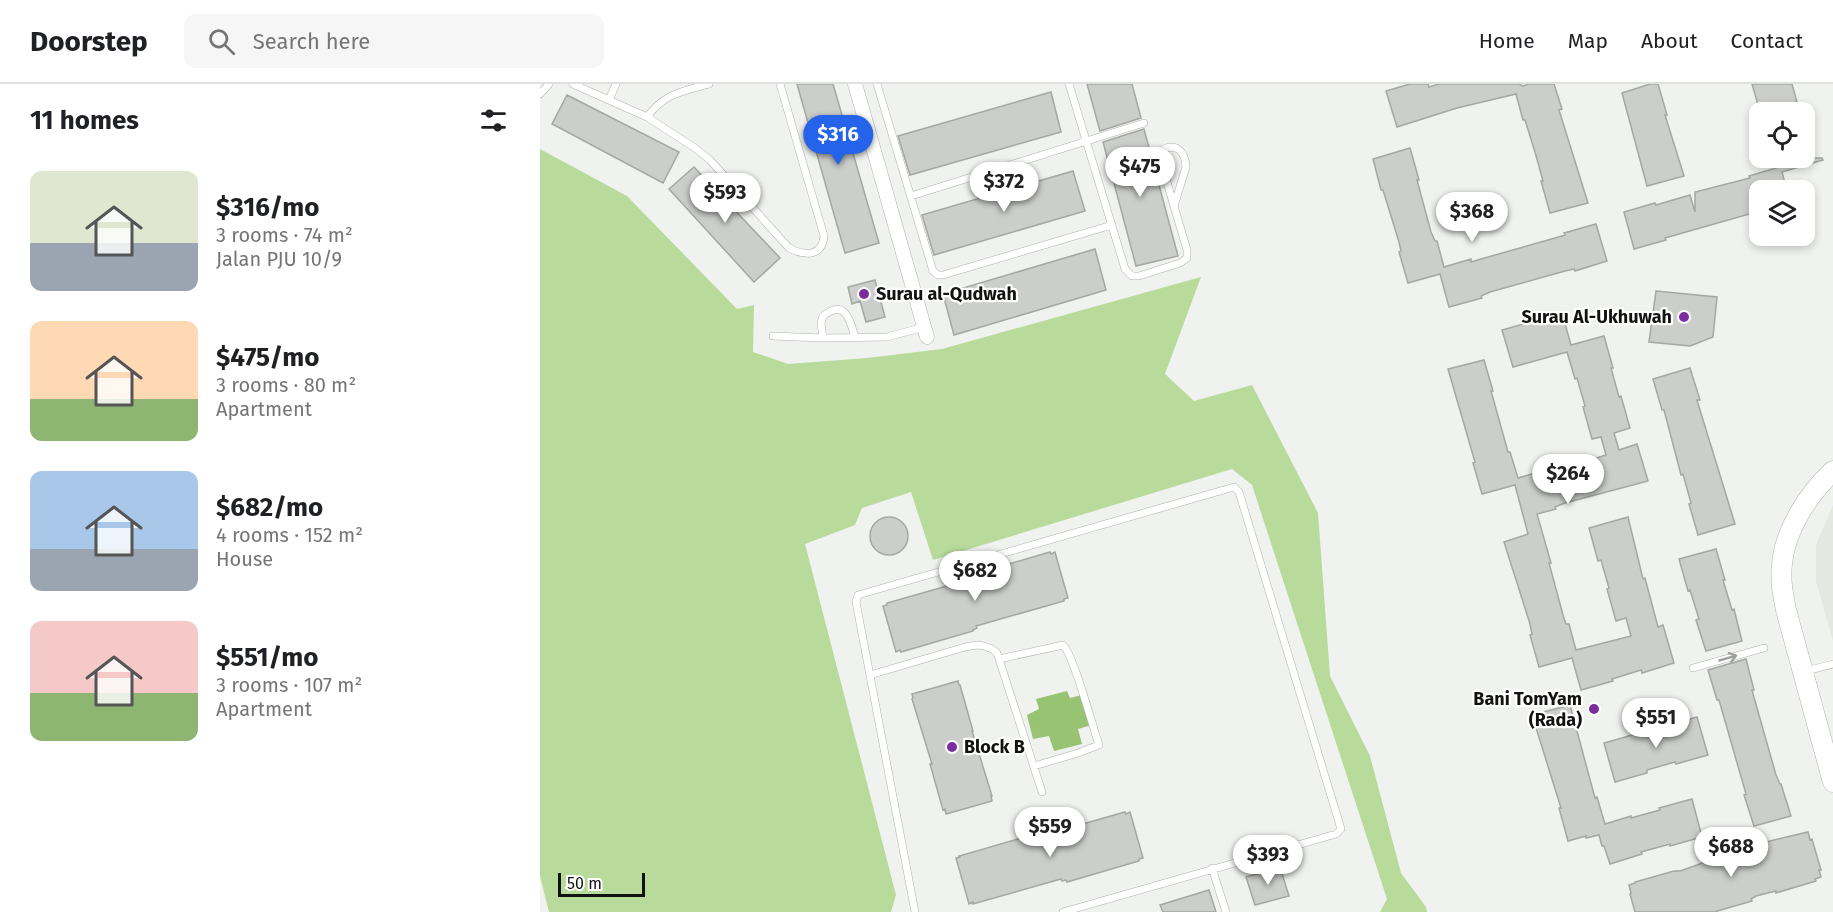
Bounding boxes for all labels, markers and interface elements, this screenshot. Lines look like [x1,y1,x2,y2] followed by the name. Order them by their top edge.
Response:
[184,14,604,68] search box
[30,25,148,58] text: Doorstep
[205,25,238,58] icon: search
[253,28,370,55] text: Search here
[1479,28,1535,54] text: Home
[1568,28,1608,54] text: Map
[1641,28,1698,54] text: About
[1731,28,1803,54] text: Contact
[1749,102,1815,246] map controls
[1749,102,1815,168] button: locate
[477,104,510,137] icon: filters
[30,105,139,136] text: 11 homes
[802,115,874,166] pin: $316
[817,122,859,146] text: $316
[1104,147,1176,198] pin: $475
[1119,154,1161,178] text: $475
[968,162,1040,213] pin: $372
[984,169,1024,193] text: $372
[689,173,761,224] pin: $593
[704,180,746,204] text: $593
[1749,180,1815,246] button: layers
[216,192,319,223] text: $316/mo
[1436,192,1508,243] pin: $368
[78,195,150,267] icon: home
[1450,199,1494,223] text: $368
[216,223,353,247] text: 3 rooms · 74 m²
[216,247,342,271] text: Jalan PJU 10/9
[876,283,1017,305] place label: Surau al-Qudwah
[857,287,871,301] marker: Surau al-Qudwah
[1521,306,1672,328] place label: Surau Al-Ukhuwah
[1677,310,1691,324] marker: Surau Al-Ukhuwah
[216,342,319,373] text: $475/mo
[78,345,150,417] icon: home
[216,373,356,397] text: 3 rooms · 80 m²
[216,397,312,421] text: Apartment
[1532,454,1604,505] pin: $264
[1546,461,1590,485] text: $264
[216,492,323,523] text: $682/mo
[78,495,150,567] icon: home
[216,523,363,547] text: 4 rooms · 152 m²
[216,547,273,571] text: House
[939,551,1011,602] pin: $682
[953,558,997,582] text: $682
[216,642,319,673] text: $551/mo
[78,645,150,717] icon: home
[1719,652,1738,663] one-way arrow
[216,673,362,697] text: 3 rooms · 107 m²
[1473,688,1582,731] place label: Bani TomYam (Rada)
[216,697,312,721] text: Apartment
[1620,698,1692,749] pin: $551
[1587,702,1601,716] marker: Bani TomYam (Rada)
[1636,705,1676,729] text: $551
[964,736,1025,758] place label: Block B
[945,740,959,754] marker: Block B
[1014,807,1086,858] pin: $559
[1028,814,1072,838] text: $559
[1695,827,1767,878] pin: $688
[1708,834,1754,858] text: $688
[1232,835,1304,886] pin: $393
[1247,842,1289,866] text: $393
[558,870,645,898] scale bar
[567,874,602,893] text: 50 m

